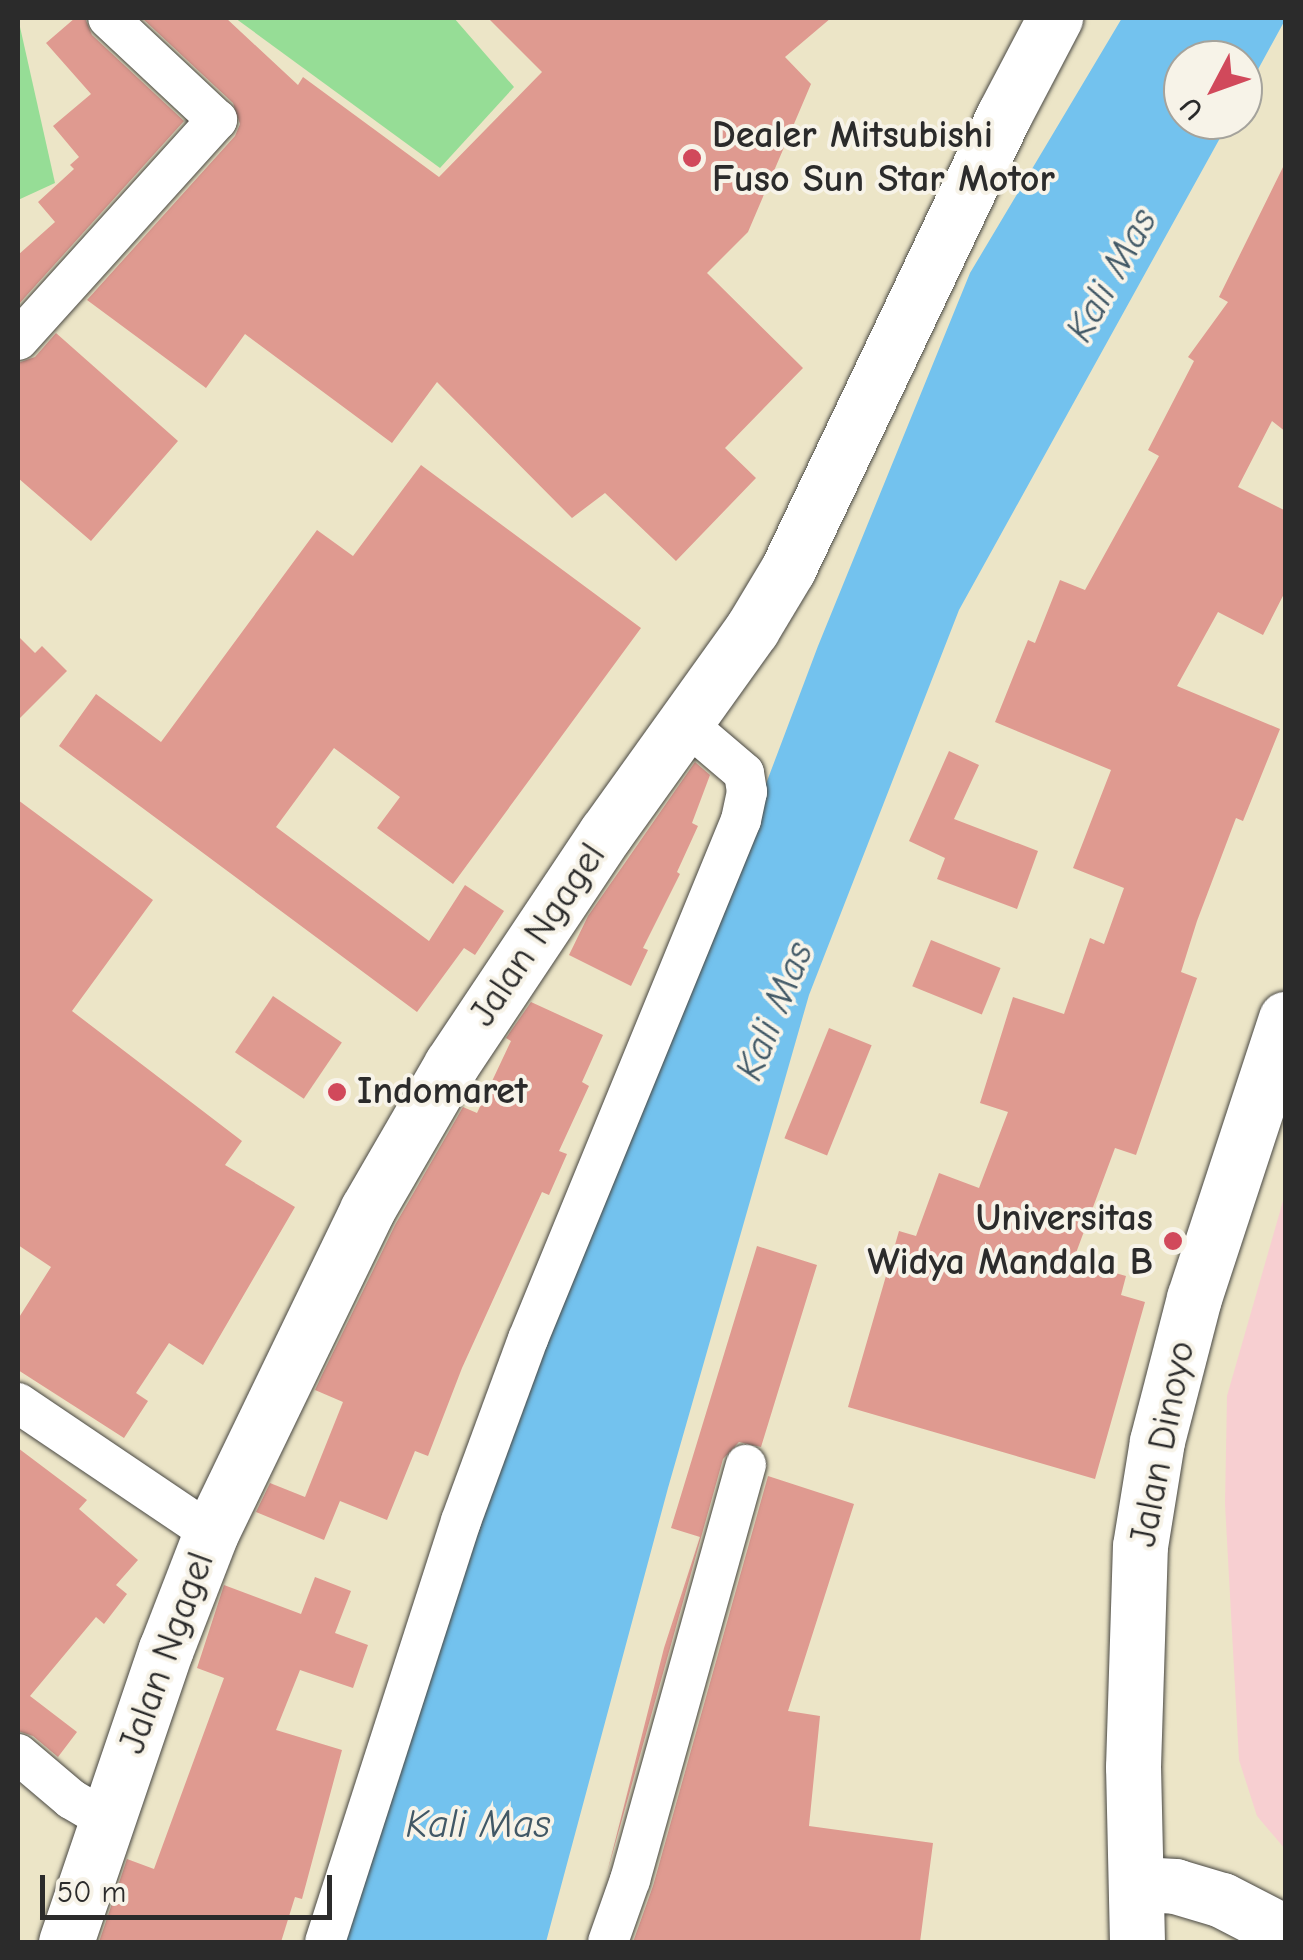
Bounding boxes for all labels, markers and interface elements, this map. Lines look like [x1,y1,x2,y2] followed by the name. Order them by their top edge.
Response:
[1163,40,1263,140] north arrow
[1174,91,1210,126] text: U
[712,113,1055,202] place label: Dealer Mitsubishi Fuso Sun Star Motor
[681,147,703,169] marker: Dealer Mitsubishi Fuso Sun Star Motor
[1055,200,1167,350] water label: Kali Mas
[460,835,616,1035] street label: Jalan Ngagel
[725,935,823,1087] water label: Kali Mas
[357,1069,527,1115] place label: Indomaret
[326,1081,348,1103] marker: Indomaret
[867,1196,1153,1286] place label: Universitas Widya Mandala B
[1162,1230,1184,1252] marker: Universitas Widya Mandala B
[1121,1337,1205,1551] street label: Jalan Dinoyo
[110,1546,224,1760] street label: Jalan Ngagel
[406,1800,550,1848] water label: Kali Mas
[45,1855,338,1917] scale bar
[57,1875,126,1910] text: 50 m

